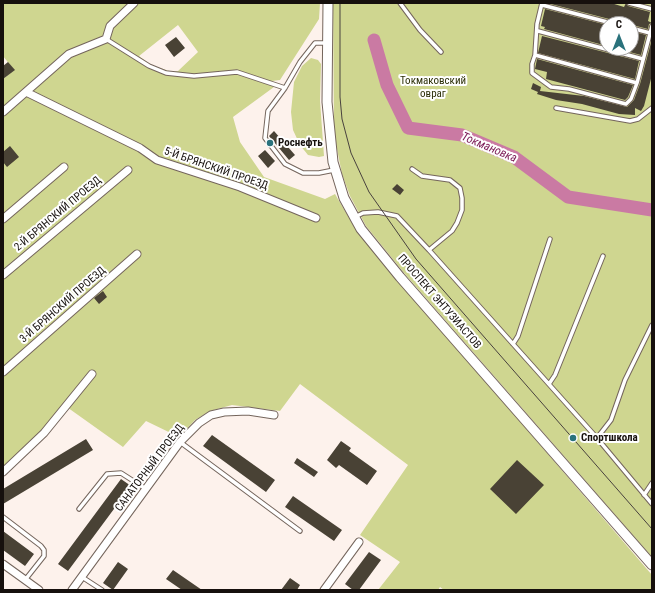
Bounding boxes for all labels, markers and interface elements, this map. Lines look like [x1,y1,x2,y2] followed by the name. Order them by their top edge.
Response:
[599,16,639,56] north arrow
[616,18,622,31] text: С
[400,74,466,100] park label: Токмаковский овраг
[459,130,519,166] water label: Токмановка
[278,136,323,150] place label: Роснефть
[265,138,275,148] marker: Роснефть
[162,145,270,193] street label: 5-Й БРЯНСКИЙ ПРОЕЗД
[12,174,104,254] street label: 2-Й БРЯНСКИЙ ПРОЕЗД
[394,252,484,352] street label: ПРОСПЕКТ ЭНТУЗИАСТОВ
[17,264,109,346] street label: 3-Й БРЯНСКИЙ ПРОЕЗД
[113,422,187,514] street label: САНАТОРНЫЙ ПРОЕЗД
[581,431,638,445] place label: Спортшкола
[568,433,578,443] marker: Спортшкола

